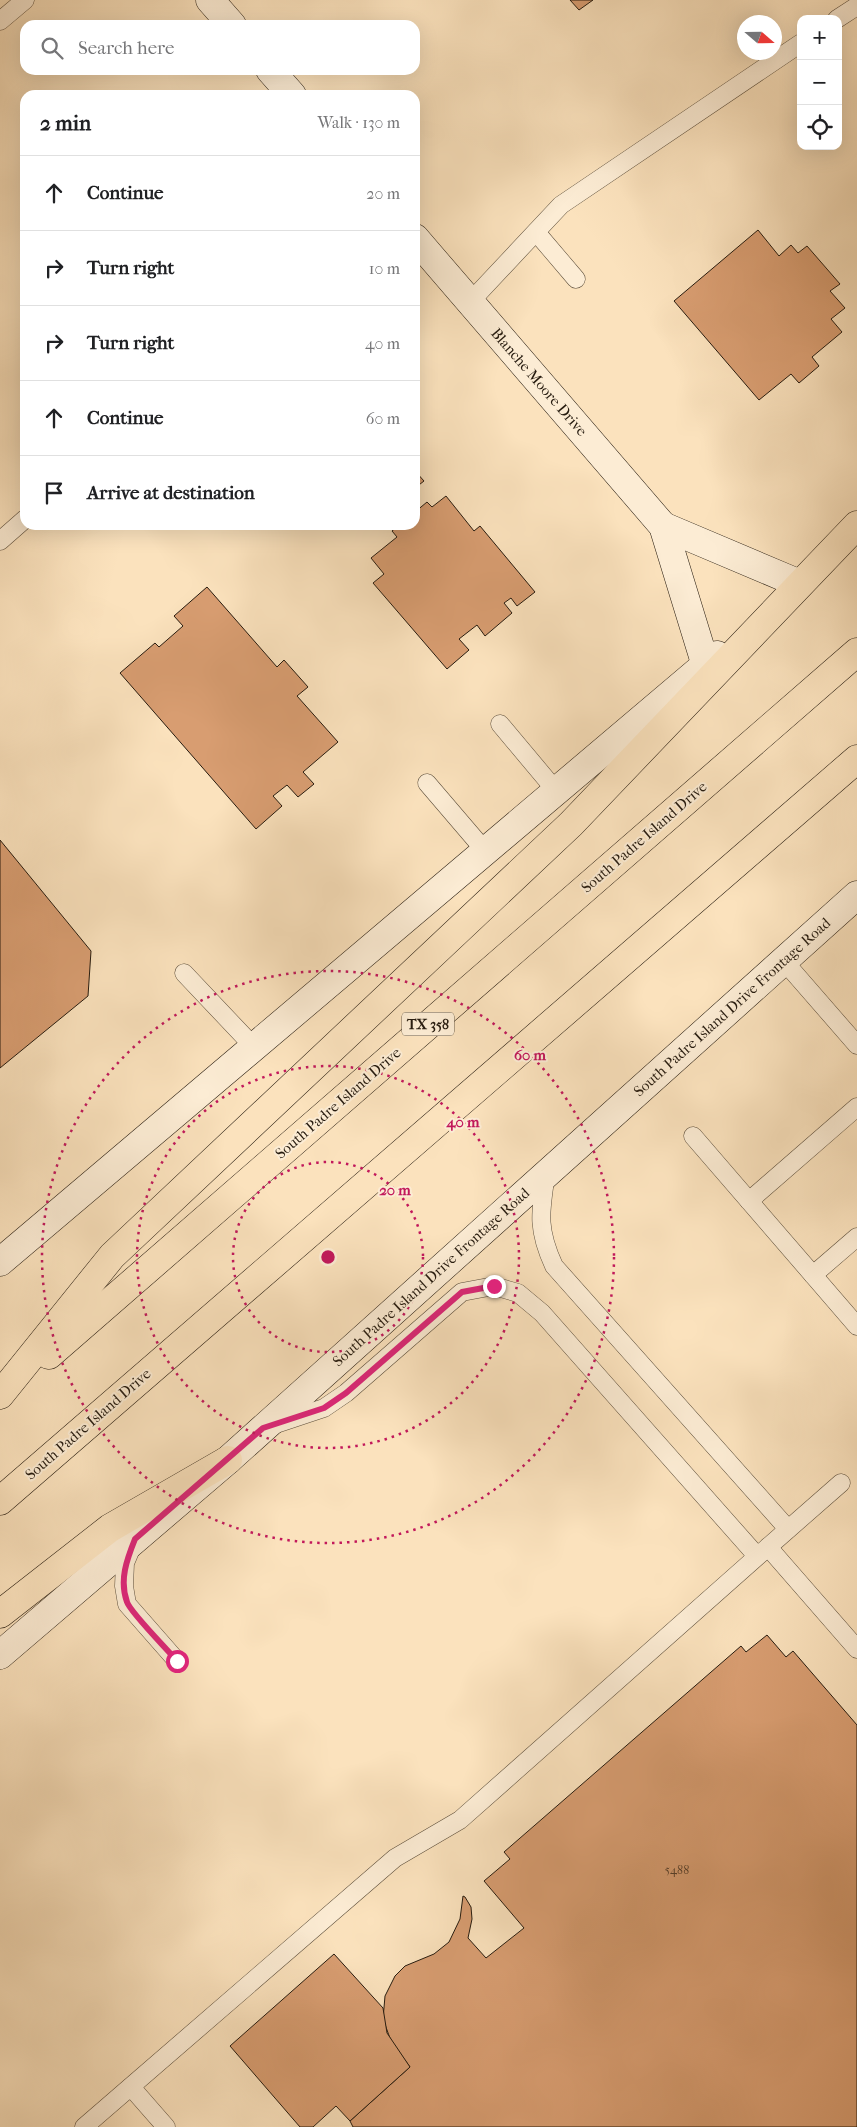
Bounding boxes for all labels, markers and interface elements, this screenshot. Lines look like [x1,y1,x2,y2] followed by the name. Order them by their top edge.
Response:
[737,15,782,60] north arrow
[797,15,842,150] map controls
[797,15,842,60] button: +
[20,20,420,75] search box
[38,34,66,62] icon: search
[78,37,174,59] text: Search here
[797,60,842,105] button: −
[797,105,842,150] button: locate
[40,111,91,135] text: 2 min
[317,113,400,132] text: Walk · 130 m
[40,179,68,207] icon: ahead
[87,182,163,204] text: Continue
[366,184,400,203] text: 20 m
[40,254,68,282] icon: right
[87,257,174,279] text: Turn right
[369,259,400,278] text: 10 m
[487,324,591,440] street label: Blanche Moore Drive
[40,329,68,357] icon: right
[87,332,174,354] text: Turn right
[365,334,400,353] text: 40 m
[40,404,68,432] icon: ahead
[87,407,163,429] text: Continue
[366,409,400,428] text: 60 m
[40,479,68,507] icon: arrive
[87,482,255,504] text: Arrive at destination
[577,777,711,896] street label: South Padre Island Drive
[630,913,835,1100] street label: South Padre Island Drive Frontage Road
[402,1012,454,1036] road number: TX 358
[271,1043,405,1162] street label: South Padre Island Drive
[514,1046,547,1064] text: 60 m
[446,1113,480,1131] text: 40 m
[379,1181,411,1199] text: 20 m
[329,1183,534,1370] street label: South Padre Island Drive Frontage Road
[319,1248,337,1266] centre of rings
[483,1275,506,1298] route end
[21,1364,155,1483] street label: South Padre Island Drive
[166,1650,189,1673] route start
[665,1863,689,1877] house number: 5488

